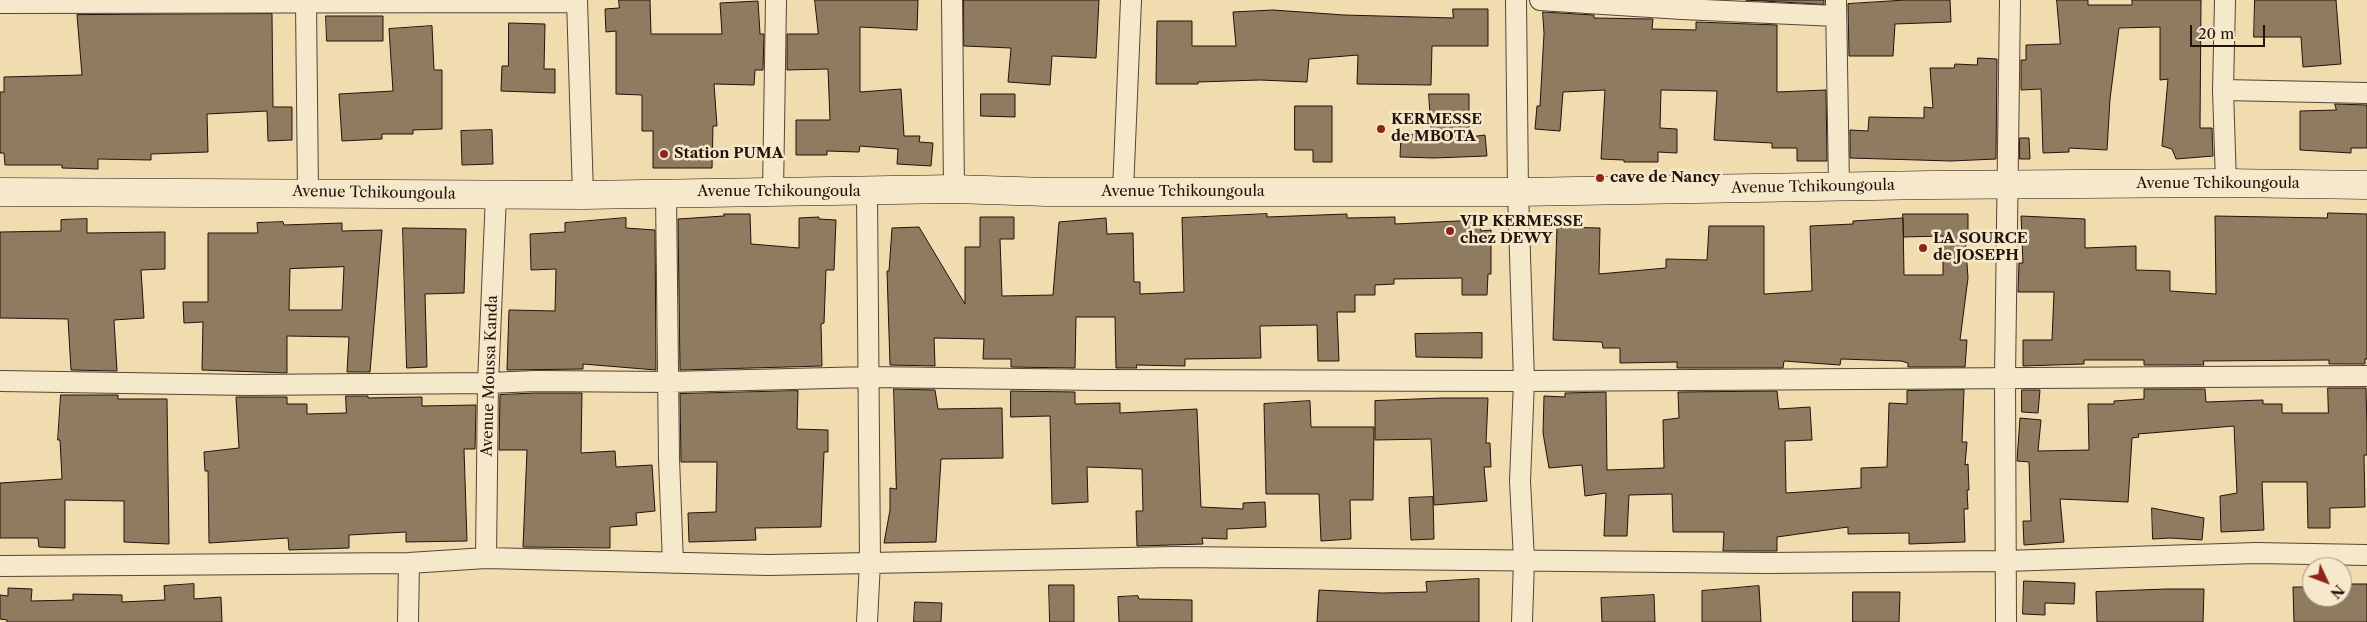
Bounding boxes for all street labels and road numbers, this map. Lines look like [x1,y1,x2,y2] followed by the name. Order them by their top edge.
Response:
[2136,175,2300,193] street label: Avenue Tchikoungoula
[1731,177,1895,197] street label: Avenue Tchikoungoula
[292,183,456,203] street label: Avenue Tchikoungoula
[697,183,861,201] street label: Avenue Tchikoungoula
[1101,183,1265,201] street label: Avenue Tchikoungoula
[478,295,502,457] street label: Avenue Moussa Kanda

